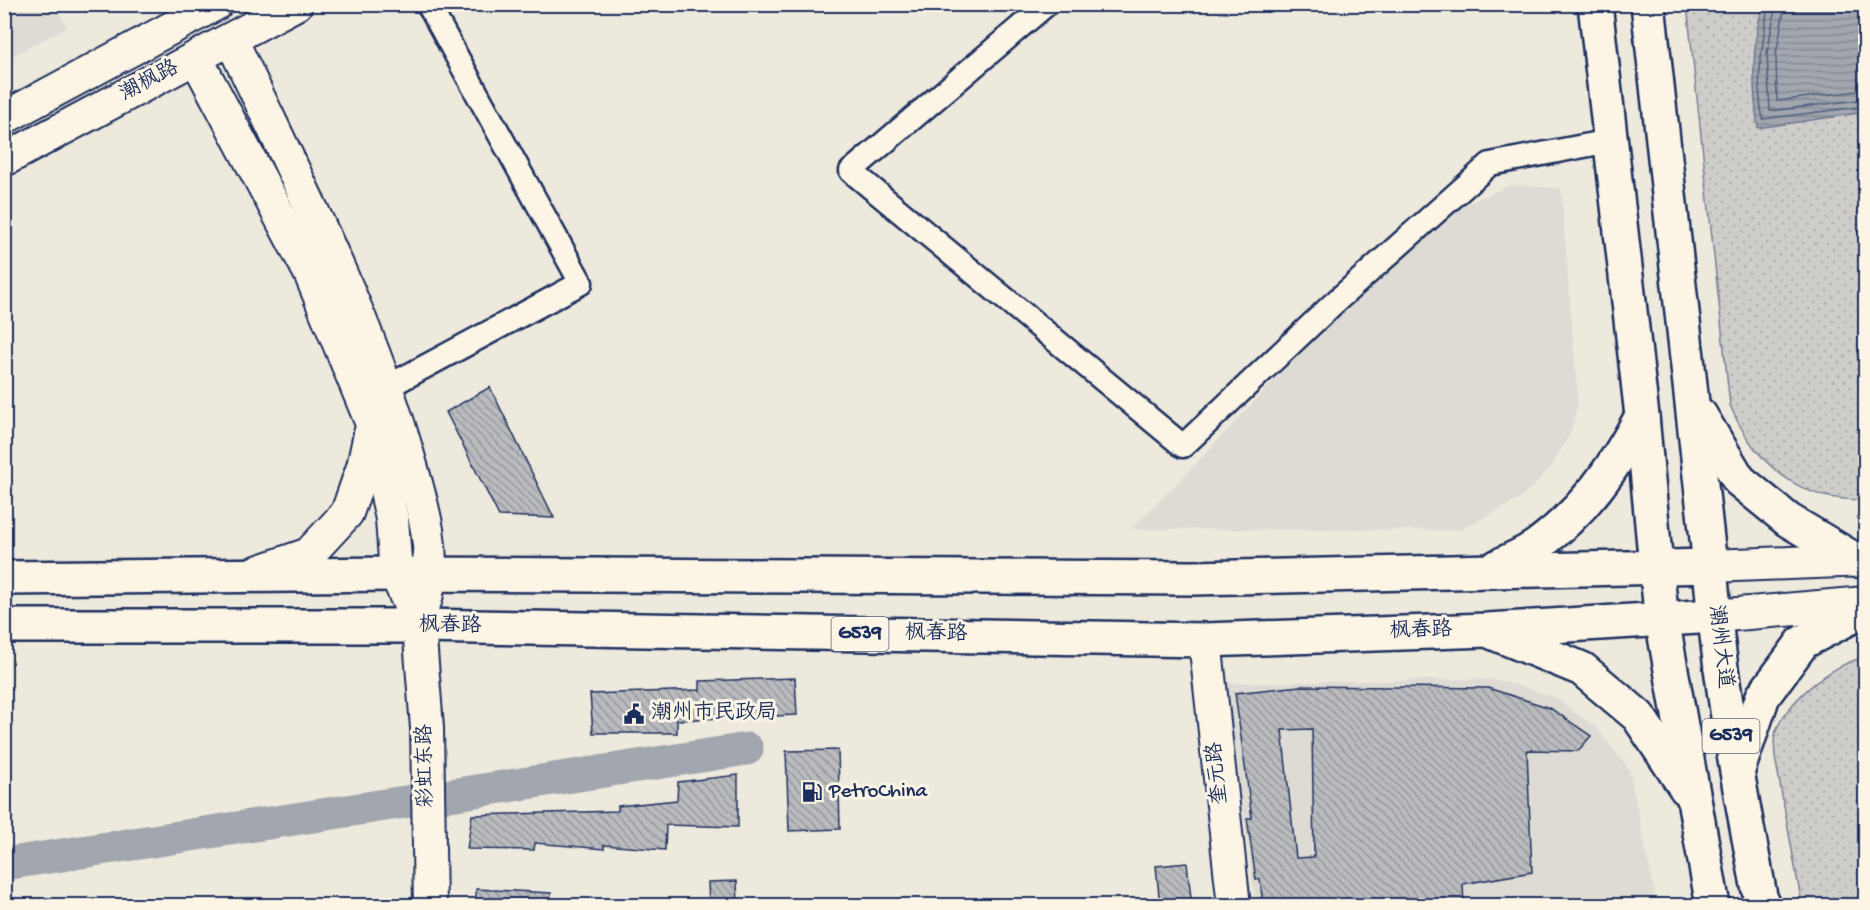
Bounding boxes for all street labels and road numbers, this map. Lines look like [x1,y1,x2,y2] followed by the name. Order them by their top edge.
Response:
[115,54,184,108] street label: 潮枫路
[1701,604,1739,690] street label: 潮州大道
[418,612,482,640] street label: 枫春路
[1389,616,1453,646] street label: 枫春路
[832,617,888,651] road number: G539
[904,620,968,648] street label: 枫春路
[1702,719,1760,753] road number: G539
[412,724,440,808] street label: 彩虹东路
[1201,740,1235,806] street label: 奎元路

